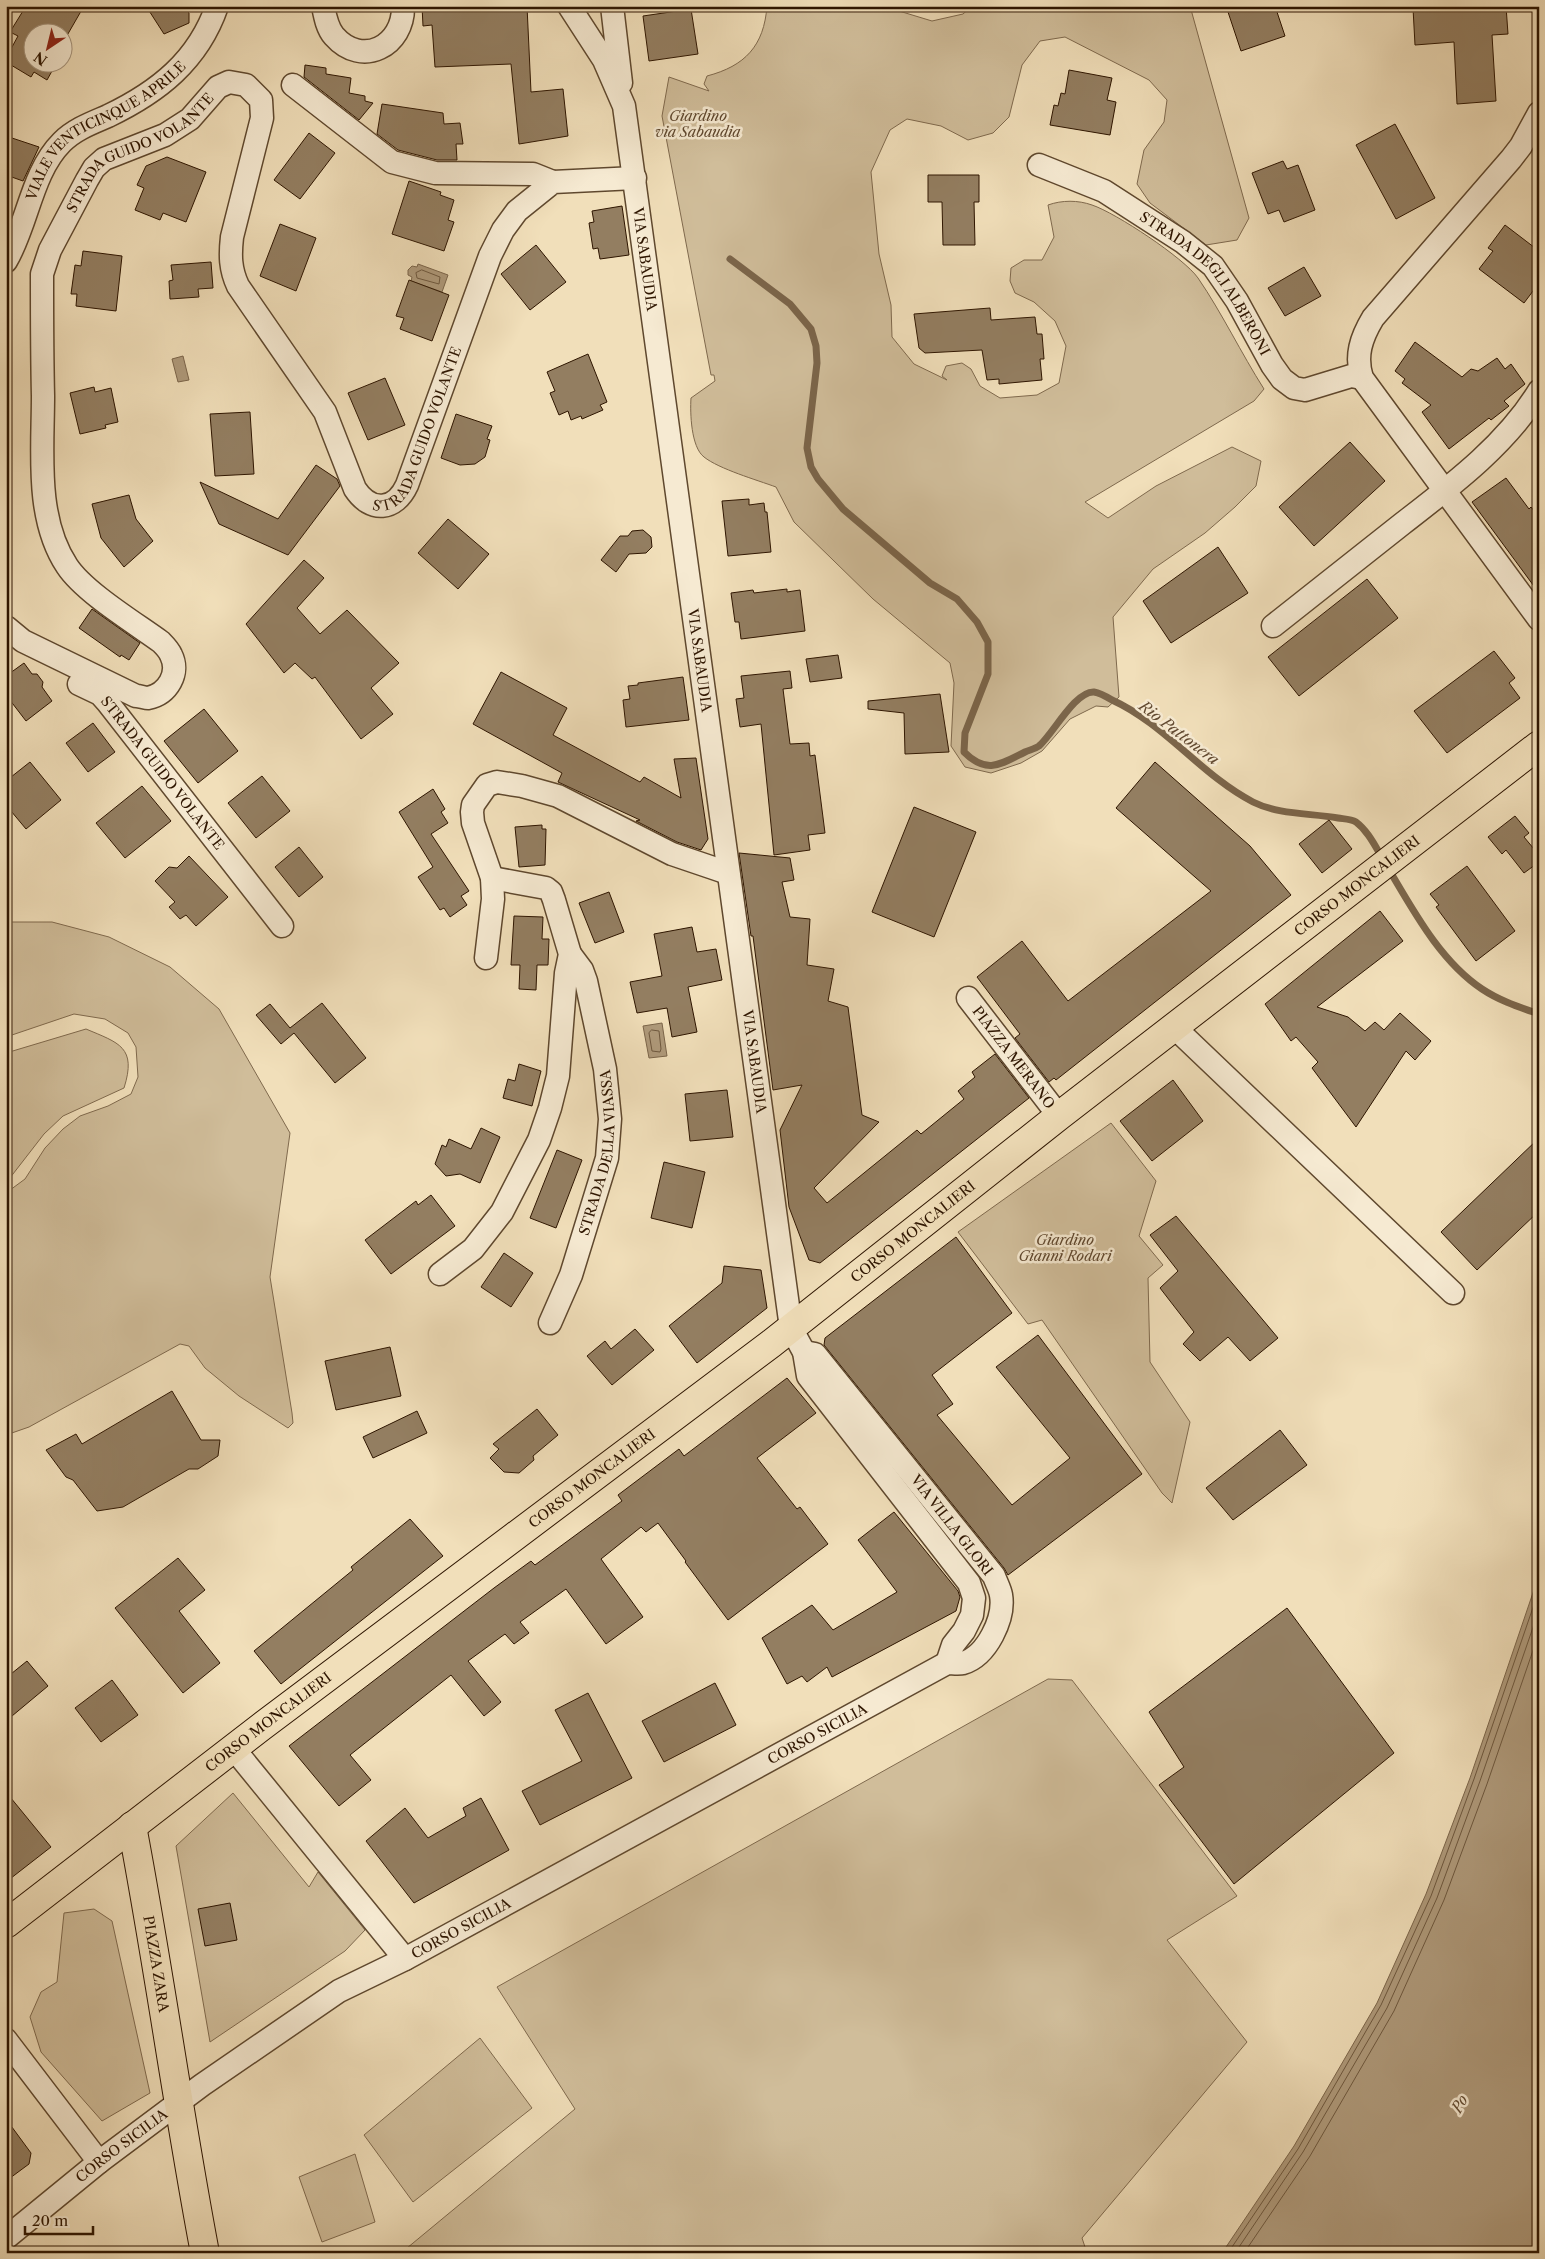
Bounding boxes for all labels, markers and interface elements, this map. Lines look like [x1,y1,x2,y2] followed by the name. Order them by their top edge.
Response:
[22,22,72,72] north arrow
[25,53,191,211] street label: VIALE VENTICINQUE APRILE
[62,89,218,216] street label: STRADA GUIDO VOLANTE
[655,107,741,141] park label: Giardino via Sabaudia
[629,205,661,313] street label: VIA SABAUDIA
[1136,208,1274,359] street label: STRADA DEGLI ALBERONI
[371,344,465,515] street label: STRADA GUIDO VOLANTE
[684,606,716,714] street label: VIA SABAUDIA
[97,692,228,853] street label: STRADA GUIDO VOLANTE
[1135,696,1223,769] water label: Rio Pattonera
[1291,831,1423,940] street label: CORSO MONCALIERI
[969,1002,1059,1112] street label: PIAZZA MERANO
[738,1008,771,1115] street label: VIA SABAUDIA
[575,1068,619,1237] street label: STRADA DELLA VIASSA
[847,1177,979,1286] street label: CORSO MONCALIERI
[1018,1231,1113,1265] park label: Giardino Gianni Rodari
[525,1425,659,1532] street label: CORSO MONCALIERI
[906,1470,997,1579] street label: VIA VILLA GLORI
[201,1668,335,1776] street label: CORSO MONCALIERI
[764,1699,871,1768] street label: CORSO SICILIA
[408,1894,514,1963] street label: CORSO SICILIA
[139,1914,173,2014] street label: PIAZZA ZARA
[1447,2092,1472,2117] water label: Po
[72,2105,172,2186] street label: CORSO SICILIA
[25,2204,92,2236] scale bar
[32,2211,68,2230] text: 20 m

